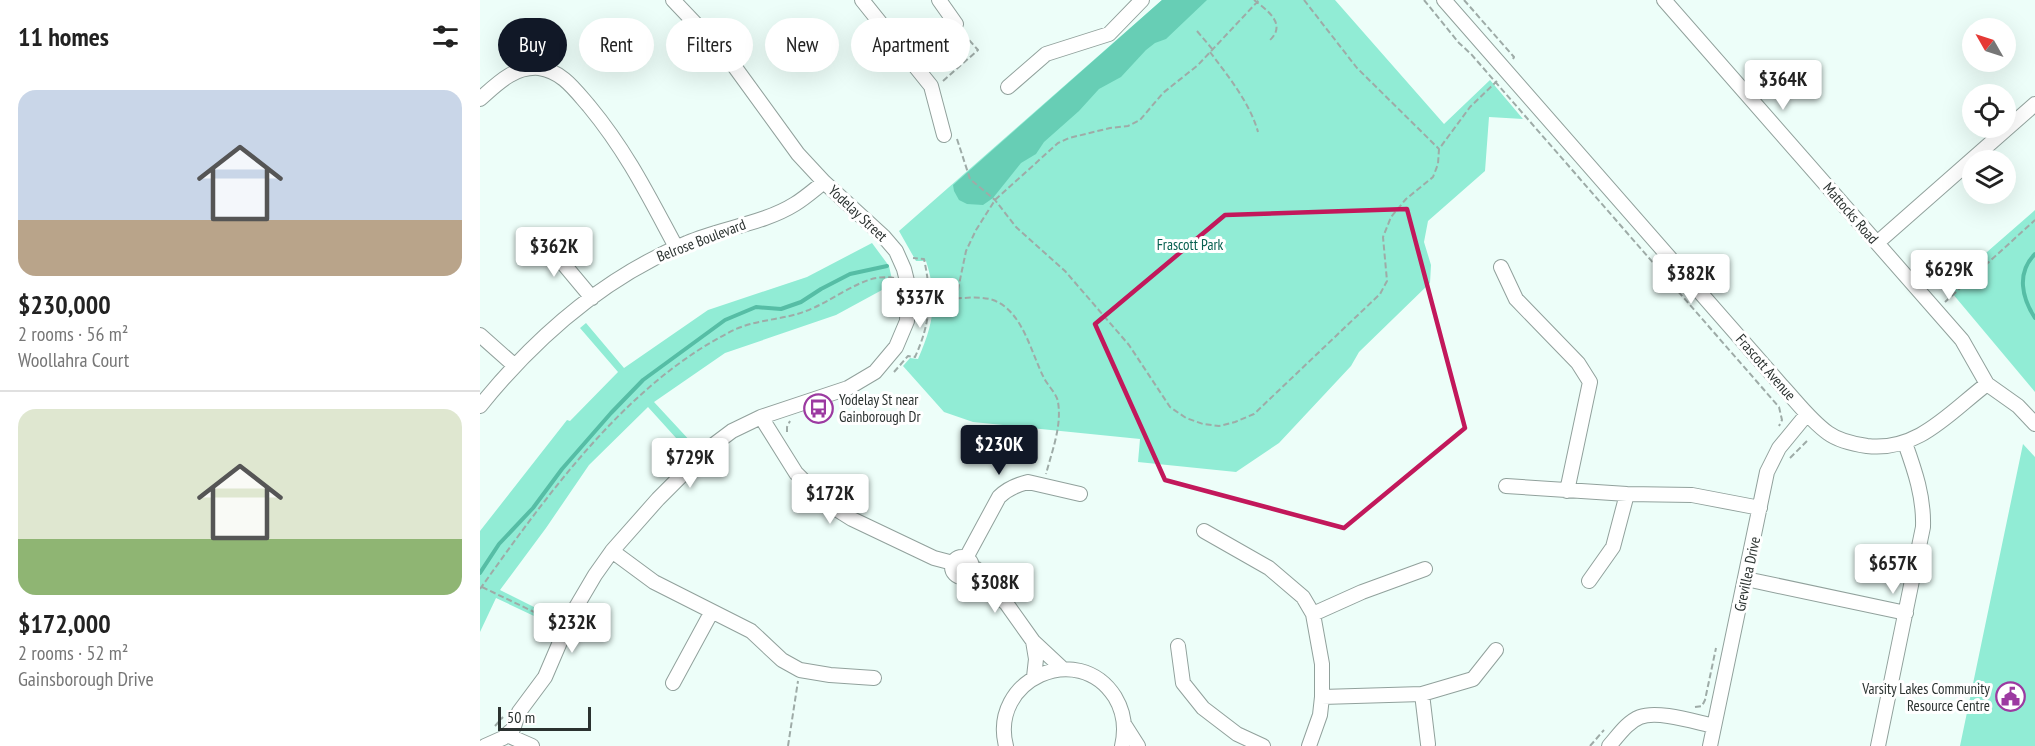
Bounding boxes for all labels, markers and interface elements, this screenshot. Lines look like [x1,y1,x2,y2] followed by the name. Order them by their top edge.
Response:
[498,18,567,72] chip: Buy
[579,18,654,72] chip: Rent
[666,18,753,72] chip: Filters
[765,18,839,72] chip: New
[851,18,970,72] chip: Apartment
[1962,18,2016,72] north arrow
[1962,18,2016,204] map controls
[18,20,109,53] text: 11 homes
[429,20,462,53] icon: filters
[1741,60,1825,111] pin: $364K
[1759,66,1807,92] text: $364K
[1962,84,2016,138] button: locate
[186,129,294,237] icon: home
[1962,150,2016,204] button: layers
[1819,178,1883,248] street label: Mattocks Road
[825,181,891,245] street label: Yodelay Street
[654,214,748,266] street label: Belrose Boulevard
[512,227,596,278] pin: $362K
[530,233,578,259] text: $362K
[1157,235,1224,254] park label: Frascott Park
[1907,250,1991,301] pin: $629K
[1649,254,1733,305] pin: $382K
[1925,256,1973,282] text: $629K
[1667,260,1715,286] text: $382K
[878,278,962,329] pin: $337K
[896,284,944,310] text: $337K
[18,288,111,321] text: $230,000
[18,321,128,347] text: 2 rooms · 56 m²
[1732,330,1800,404] street label: Frascott Avenue
[18,347,129,373] text: Woollahra Court
[839,390,921,426] place label: Yodelay St near Gainborough Dr
[802,392,834,424] bus stop icon: Yodelay St near Gainborough Dr
[957,425,1041,476] pin: $230K
[975,431,1023,457] text: $230K
[648,438,732,489] pin: $729K
[666,444,714,470] text: $729K
[186,448,294,556] icon: home
[788,474,872,525] pin: $172K
[806,480,854,506] text: $172K
[1730,535,1764,613] street label: Grevillea Drive
[1851,544,1935,595] pin: $657K
[1869,550,1917,576] text: $657K
[953,563,1037,614] pin: $308K
[971,569,1019,595] text: $308K
[530,603,614,654] pin: $232K
[18,607,111,640] text: $172,000
[548,609,596,635] text: $232K
[18,640,128,666] text: 2 rooms · 52 m²
[18,666,154,692] text: Gainsborough Drive
[1861,679,1990,715] place label: Varsity Lakes Community Resource Centre
[1995,681,2027,713] public building icon: Varsity Lakes Community Resource Centre
[498,704,591,732] scale bar
[507,707,535,727] text: 50 m

